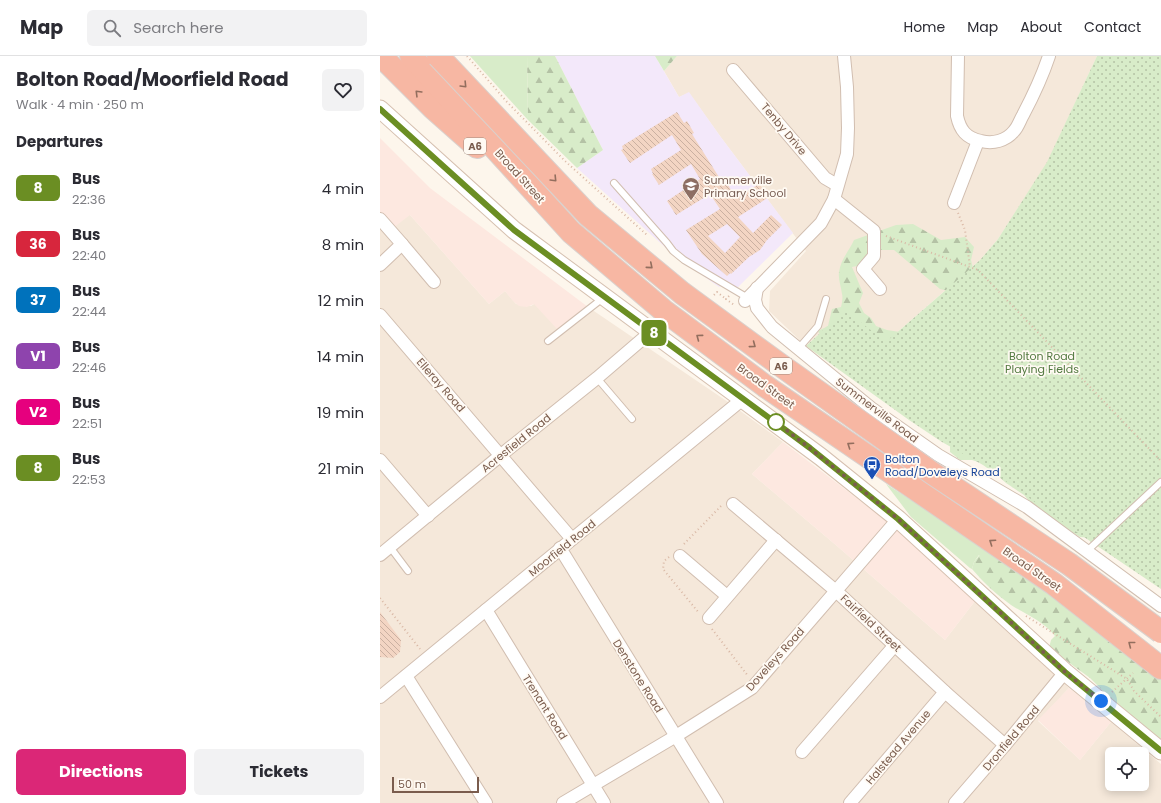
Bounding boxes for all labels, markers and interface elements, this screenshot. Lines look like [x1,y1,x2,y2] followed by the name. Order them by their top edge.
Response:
[87,10,367,46] search box
[20,14,63,41] text: Map
[101,17,123,39] icon: search
[133,17,224,38] text: Search here
[903,17,945,37] text: Home
[967,17,998,37] text: Map
[1020,17,1062,37] text: About
[1084,17,1141,37] text: Contact
[16,66,289,93] text: Bolton Road/Moorfield Road
[322,69,364,111] button: heart
[460,80,467,87] one-way arrow
[415,90,423,98] one-way arrow
[16,95,144,114] text: Walk · 4 min · 250 m
[757,99,811,159] street label: Tenby Drive
[16,131,103,152] text: Departures
[464,138,486,154] road number: A6
[491,145,549,207] street label: Broad Street
[72,168,100,189] text: Bus
[704,172,786,201] place label: Summerville Primary School
[549,174,557,182] one-way arrow
[681,176,701,201] school or university icon: Summerville Primary School
[33,178,43,198] text: 8
[322,178,364,199] text: 4 min
[72,190,106,209] text: 22:36
[72,224,100,245] text: Bus
[29,234,47,254] text: 36
[322,234,364,255] text: 8 min
[72,246,106,265] text: 22:40
[645,261,653,268] one-way arrow
[72,280,100,301] text: Bus
[30,290,46,310] text: 37
[318,290,364,311] text: 12 min
[72,302,106,321] text: 22:44
[641,320,667,346] line badge: 8
[649,323,659,343] text: 8
[696,335,703,342] one-way arrow
[72,336,100,357] text: Bus
[749,340,756,348] one-way arrow
[30,346,46,366] text: V1
[317,346,364,367] text: 14 min
[1005,348,1079,377] park label: Bolton Road Playing Fields
[413,354,469,416] street label: Elleray Road
[72,358,106,377] text: 22:46
[770,358,792,374] road number: A6
[734,360,798,412] street label: Broad Street
[832,374,922,446] street label: Summerville Road
[72,392,100,413] text: Bus
[29,402,47,422] text: V2
[317,402,364,423] text: 19 min
[478,410,554,476] street label: Acresfield Road
[767,413,785,431] unlabelled marker
[72,414,102,433] text: 22:51
[847,442,854,450] one-way arrow
[72,448,100,469] text: Bus
[885,451,1000,480] place label: Bolton Road/Doveleys Road
[862,455,882,480] bus stop icon: Bolton Road/Doveleys Road
[33,458,43,478] text: 8
[318,458,364,479] text: 21 min
[72,470,106,489] text: 22:53
[525,516,599,580] street label: Moorfield Road
[989,539,996,547] one-way arrow
[1000,543,1064,595] street label: Broad Street
[837,590,905,656] street label: Fairfield Street
[742,624,808,694] street label: Doveleys Road
[609,636,667,716] street label: Denstone Road
[1128,641,1135,648] one-way arrow
[519,671,571,743] street label: Trenant Road
[1091,691,1111,711] your location
[979,702,1043,774] street label: Dronfield Road
[862,706,934,788] street label: Halstead Avenue
[1105,747,1149,791] map controls
[1105,747,1149,791] button: locate
[16,749,186,795] button: Directions
[194,749,364,795] button: Tickets
[392,775,479,794] scale bar
[398,776,426,792] text: 50 m

